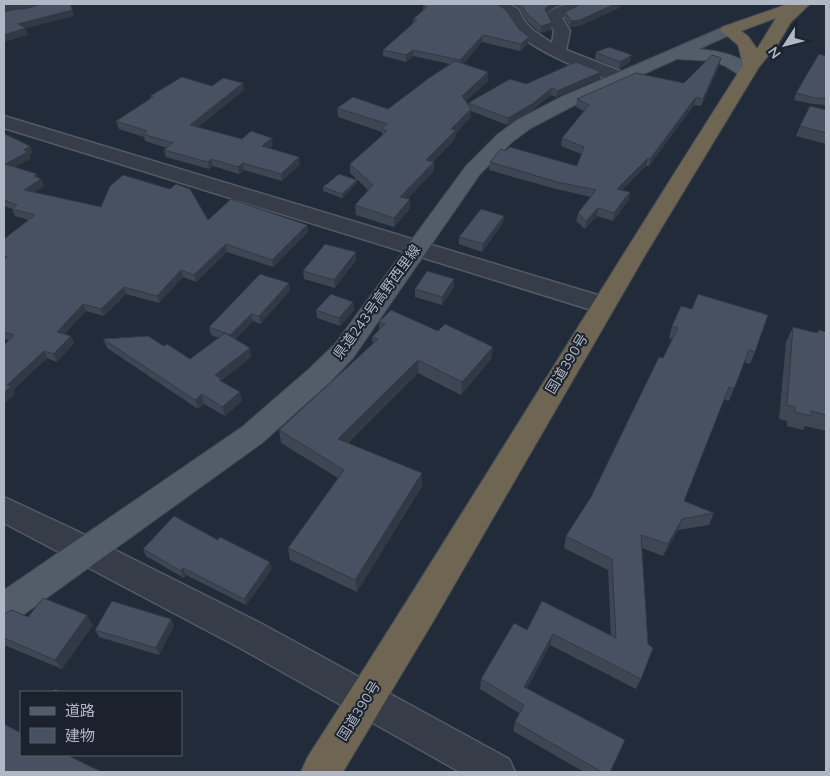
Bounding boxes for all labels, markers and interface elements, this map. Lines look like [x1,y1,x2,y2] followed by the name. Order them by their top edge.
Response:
[760,20,810,70] north arrow
[764,43,786,62] text: N
[329,241,425,363] street label: 県道243号高野西里線
[542,330,592,398] street label: 国道390号
[333,677,385,745] street label: 国道390号
[20,691,182,756] legend
[65,701,95,721] text: 道路
[65,726,95,746] text: 建物

